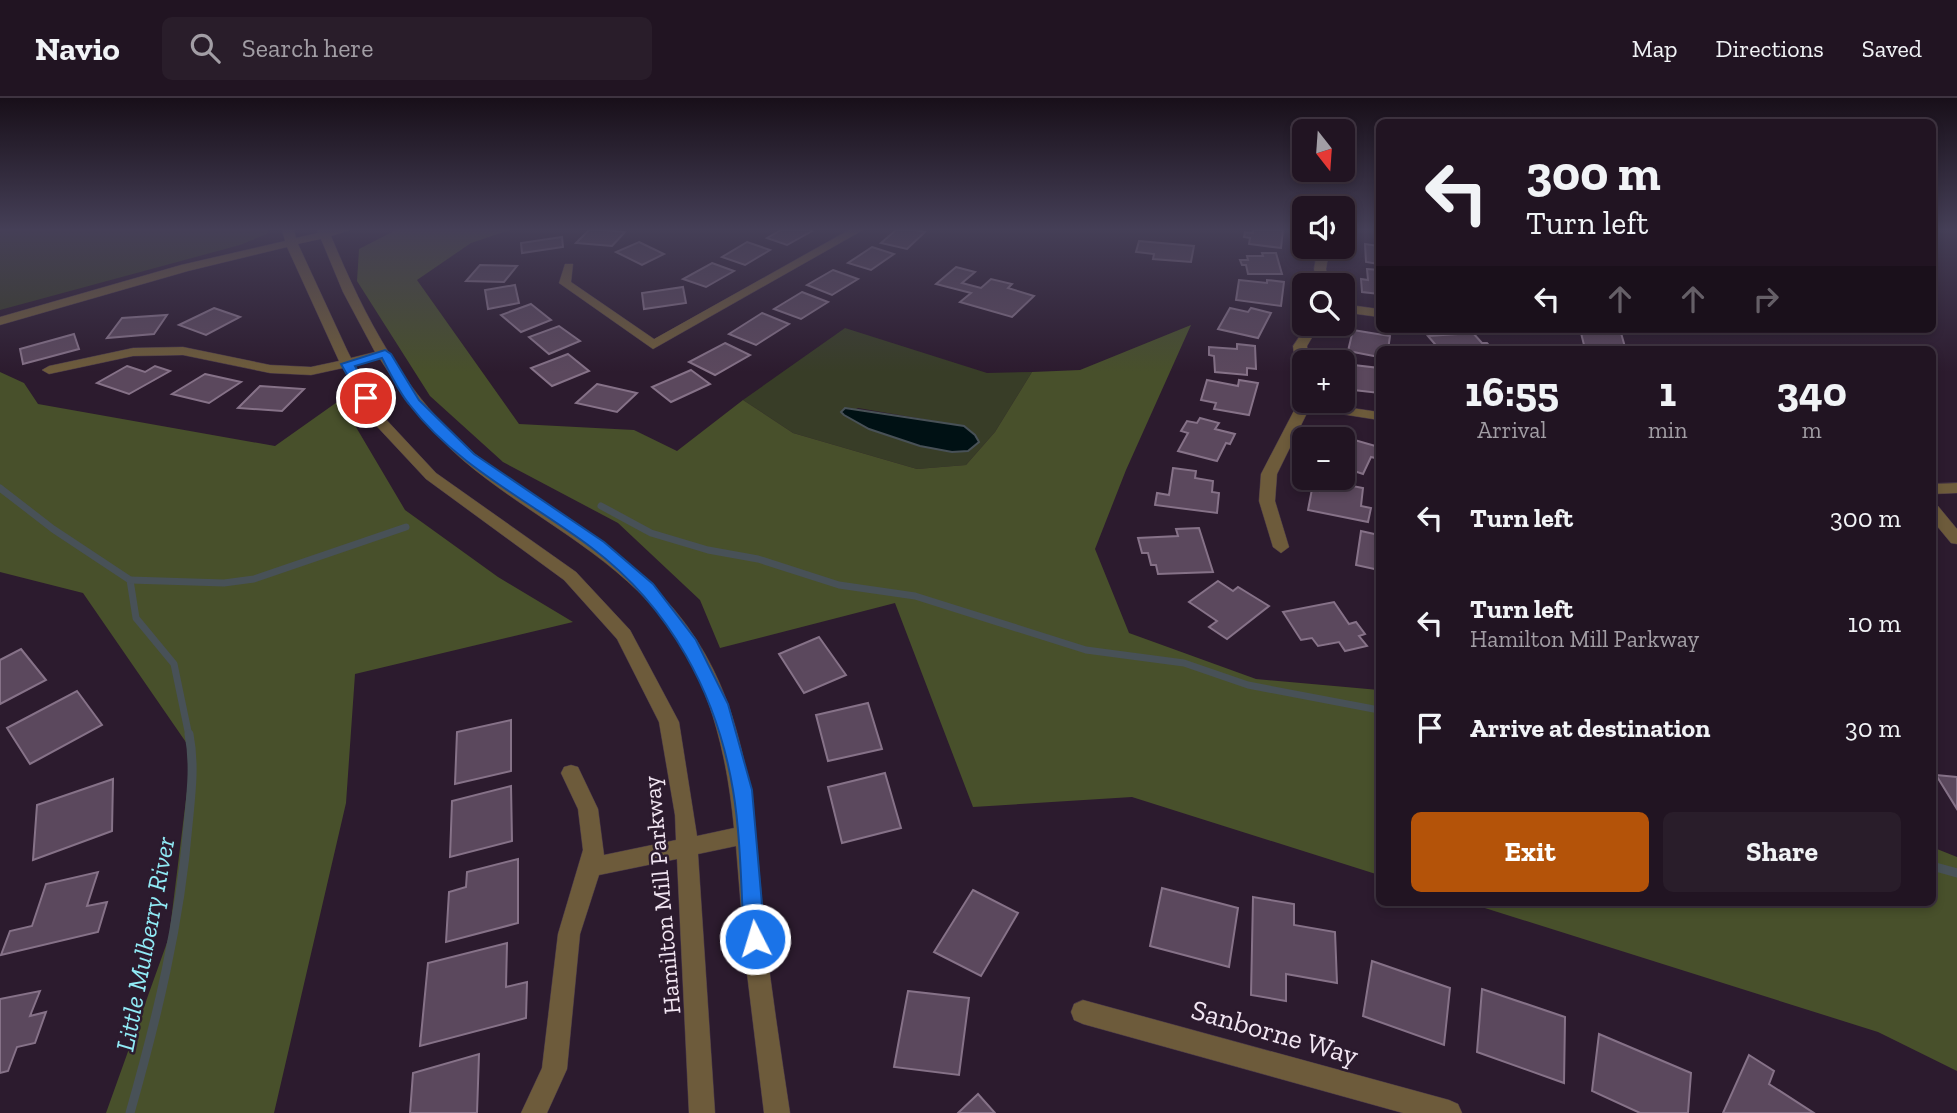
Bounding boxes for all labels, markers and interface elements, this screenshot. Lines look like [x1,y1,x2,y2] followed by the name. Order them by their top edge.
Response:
[162,17,652,80] search box
[35,29,120,68] text: Navio
[186,29,224,67] icon: search
[242,32,374,64] text: Search here
[1632,34,1678,63] text: Map
[1716,34,1824,63] text: Directions
[1862,34,1922,63] text: Saved
[1292,119,1354,182] north arrow
[1292,119,1355,490] map controls
[1526,144,1661,203] text: 300 m
[1411,147,1502,238] icon: left
[1292,196,1355,259] button: sound
[1526,204,1648,242] text: Turn left
[1292,273,1355,336] button: search
[1528,280,1566,318] icon: left
[1601,280,1639,318] icon: ahead
[1674,280,1712,318] icon: ahead
[1747,280,1785,318] icon: right
[1292,350,1355,413] button: +
[1465,366,1559,417] text: 16:55
[1659,366,1676,417] text: 1
[1776,366,1847,417] text: 340
[336,368,396,428] pin
[347,379,385,417] icon: arrive
[1477,416,1547,444] text: Arrival
[1648,416,1687,444] text: min
[1802,416,1822,444] text: m
[1292,427,1355,490] button: −
[1411,499,1449,537] icon: left
[1470,502,1573,534] text: Turn left
[1830,502,1901,534] text: 300 m
[1470,593,1573,625] text: Turn left
[1411,604,1449,642] icon: left
[1848,607,1901,639] text: 10 m
[1470,625,1699,653] text: Hamilton Mill Parkway
[1411,709,1449,747] icon: arrive
[1470,712,1710,744] text: Arrive at destination
[1845,712,1901,744] text: 30 m
[637,774,686,1015] street label: Hamilton Mill Parkway
[1411,812,1649,892] button: Exit
[1663,812,1901,892] button: Share
[109,834,181,1054] water label: Little Mulberry River
[718,902,792,976] position arrow
[1187,993,1363,1072] street label: Sanborne Way

